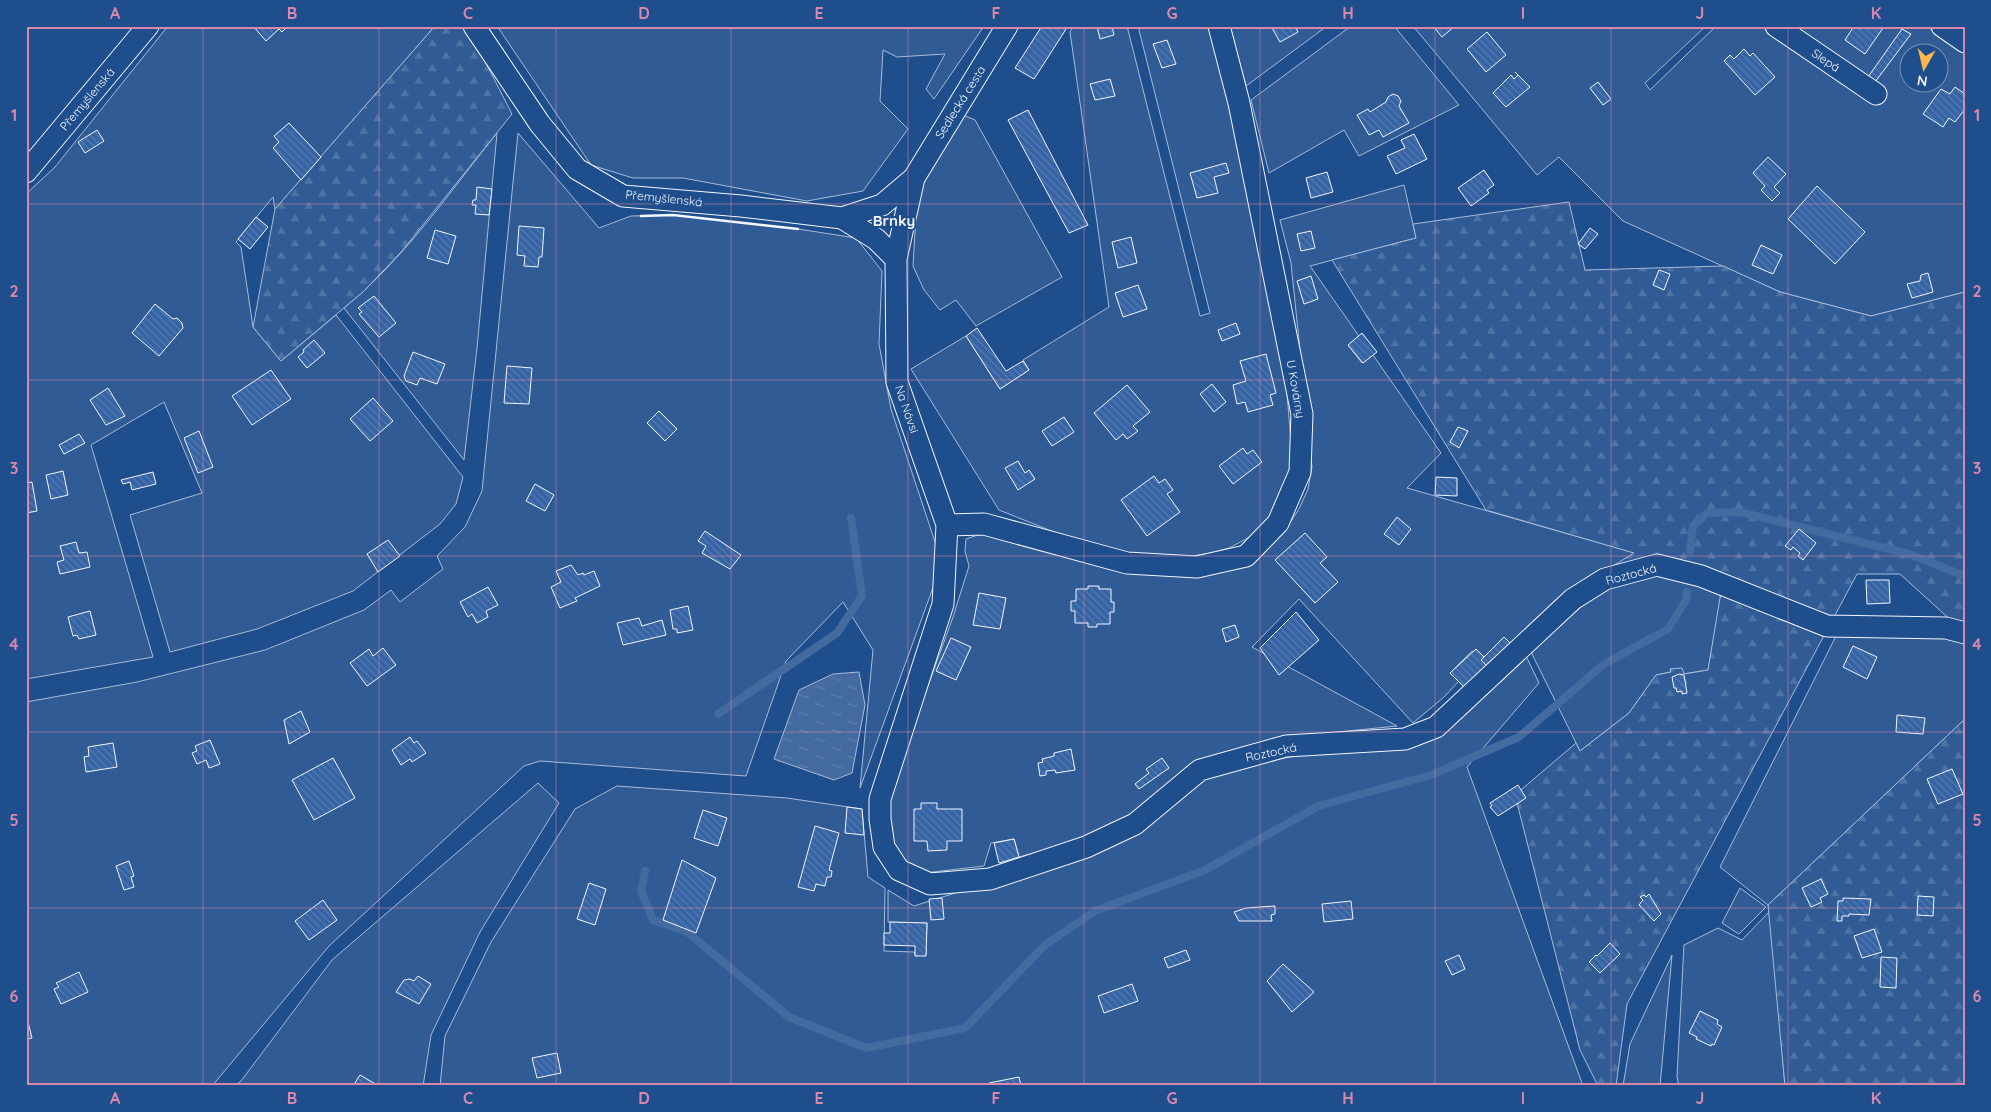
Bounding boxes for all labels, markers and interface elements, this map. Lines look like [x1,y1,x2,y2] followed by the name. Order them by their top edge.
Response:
[110,3,121,23] text: A
[287,3,297,23] text: B
[463,3,473,23] text: C
[638,3,650,23] text: D
[814,3,824,23] text: E
[992,3,1001,23] text: F
[1166,3,1178,23] text: G
[1342,3,1354,23] text: H
[1521,3,1525,23] text: I
[1696,3,1704,23] text: J
[1871,3,1881,23] text: K
[1898,42,1948,92] north arrow
[1809,45,1843,75] street label: Slepá
[932,63,988,141] street label: Sedlecká cesta
[56,64,118,134] street label: Přemyšlenská
[1916,71,1929,91] text: N
[11,105,17,125] text: 1
[1974,105,1980,125] text: 1
[625,186,703,210] street label: Přemyšlenská
[873,211,915,230] district label: Brnky
[9,281,19,301] text: 2
[1972,281,1982,301] text: 2
[1284,359,1308,419] street label: U Kovárny
[892,383,922,435] street label: Na Návsi
[10,458,18,478] text: 3
[1973,458,1981,478] text: 3
[1604,560,1658,588] street label: Roztocká
[9,634,19,654] text: 4
[1972,634,1982,654] text: 4
[1244,739,1298,765] street label: Roztocká
[9,810,19,830] text: 5
[1972,810,1982,830] text: 5
[10,986,19,1006] text: 6
[1973,986,1982,1006] text: 6
[110,1088,121,1108] text: A
[287,1088,297,1108] text: B
[463,1088,473,1108] text: C
[638,1088,650,1108] text: D
[814,1088,824,1108] text: E
[992,1088,1001,1108] text: F
[1166,1088,1178,1108] text: G
[1342,1088,1354,1108] text: H
[1521,1088,1525,1108] text: I
[1696,1088,1704,1108] text: J
[1871,1088,1881,1108] text: K

